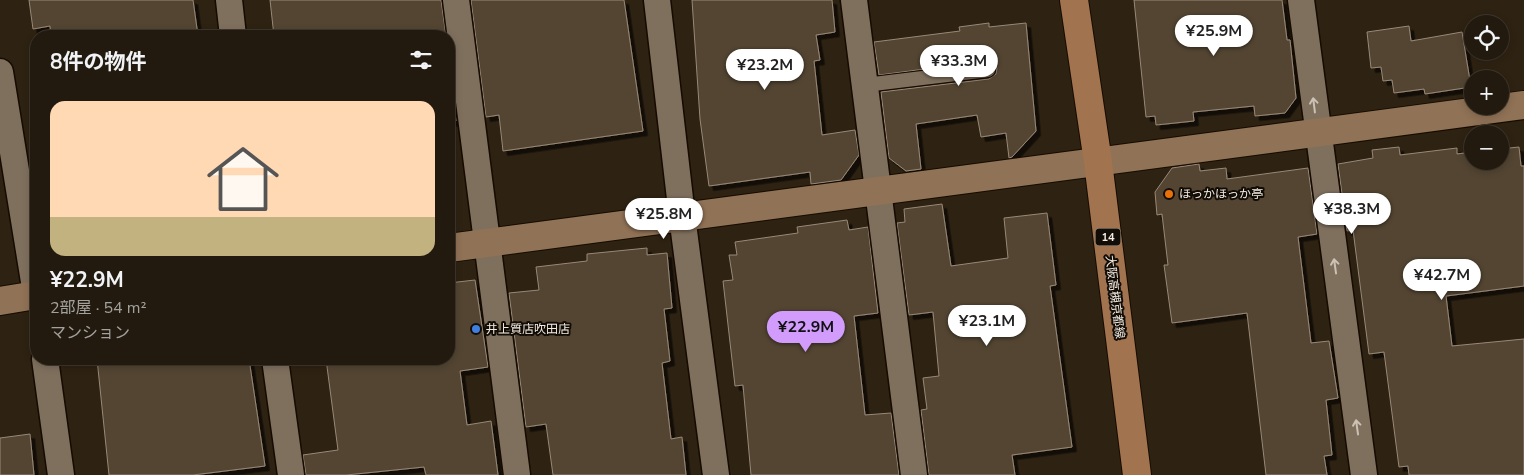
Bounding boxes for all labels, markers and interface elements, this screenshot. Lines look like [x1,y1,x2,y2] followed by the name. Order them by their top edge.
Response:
[1173,15,1255,57] pin: ¥25.9M
[1464,15,1509,170] map controls
[1464,15,1509,60] button: locate
[1186,20,1242,42] text: ¥25.9M
[918,44,1000,87] pin: ¥33.3M
[407,46,435,74] icon: filters
[50,48,147,76] text: 8件の物件
[724,48,806,91] pin: ¥23.2M
[931,50,987,72] text: ¥33.3M
[737,54,793,76] text: ¥23.2M
[1464,70,1509,115] button: +
[1309,97,1319,113] one-way arrow
[1464,125,1509,170] button: −
[198,134,288,224] icon: home
[1179,186,1263,202] place label: ほっかほっか亭
[1163,188,1175,200] marker: ほっかほっか亭
[1311,192,1393,235] pin: ¥38.3M
[623,198,705,240] pin: ¥25.8M
[1324,198,1380,220] text: ¥38.3M
[636,203,692,225] text: ¥25.8M
[1096,228,1120,246] road number: 14
[1102,254,1128,340] street label: 大阪高槻京都線
[1330,258,1340,274] one-way arrow
[1401,258,1483,301] pin: ¥42.7M
[1414,264,1470,286] text: ¥42.7M
[50,266,124,294] text: ¥22.9M
[50,297,147,319] text: 2部屋 · 54 m²
[946,304,1028,347] pin: ¥23.1M
[765,310,847,353] pin: ¥22.9M
[959,310,1015,332] text: ¥23.1M
[778,316,834,338] text: ¥22.9M
[486,321,570,337] place label: 井上質店吹田店
[50,322,130,344] text: マンション
[470,323,482,335] marker: 井上質店吹田店
[1352,419,1362,435] one-way arrow

